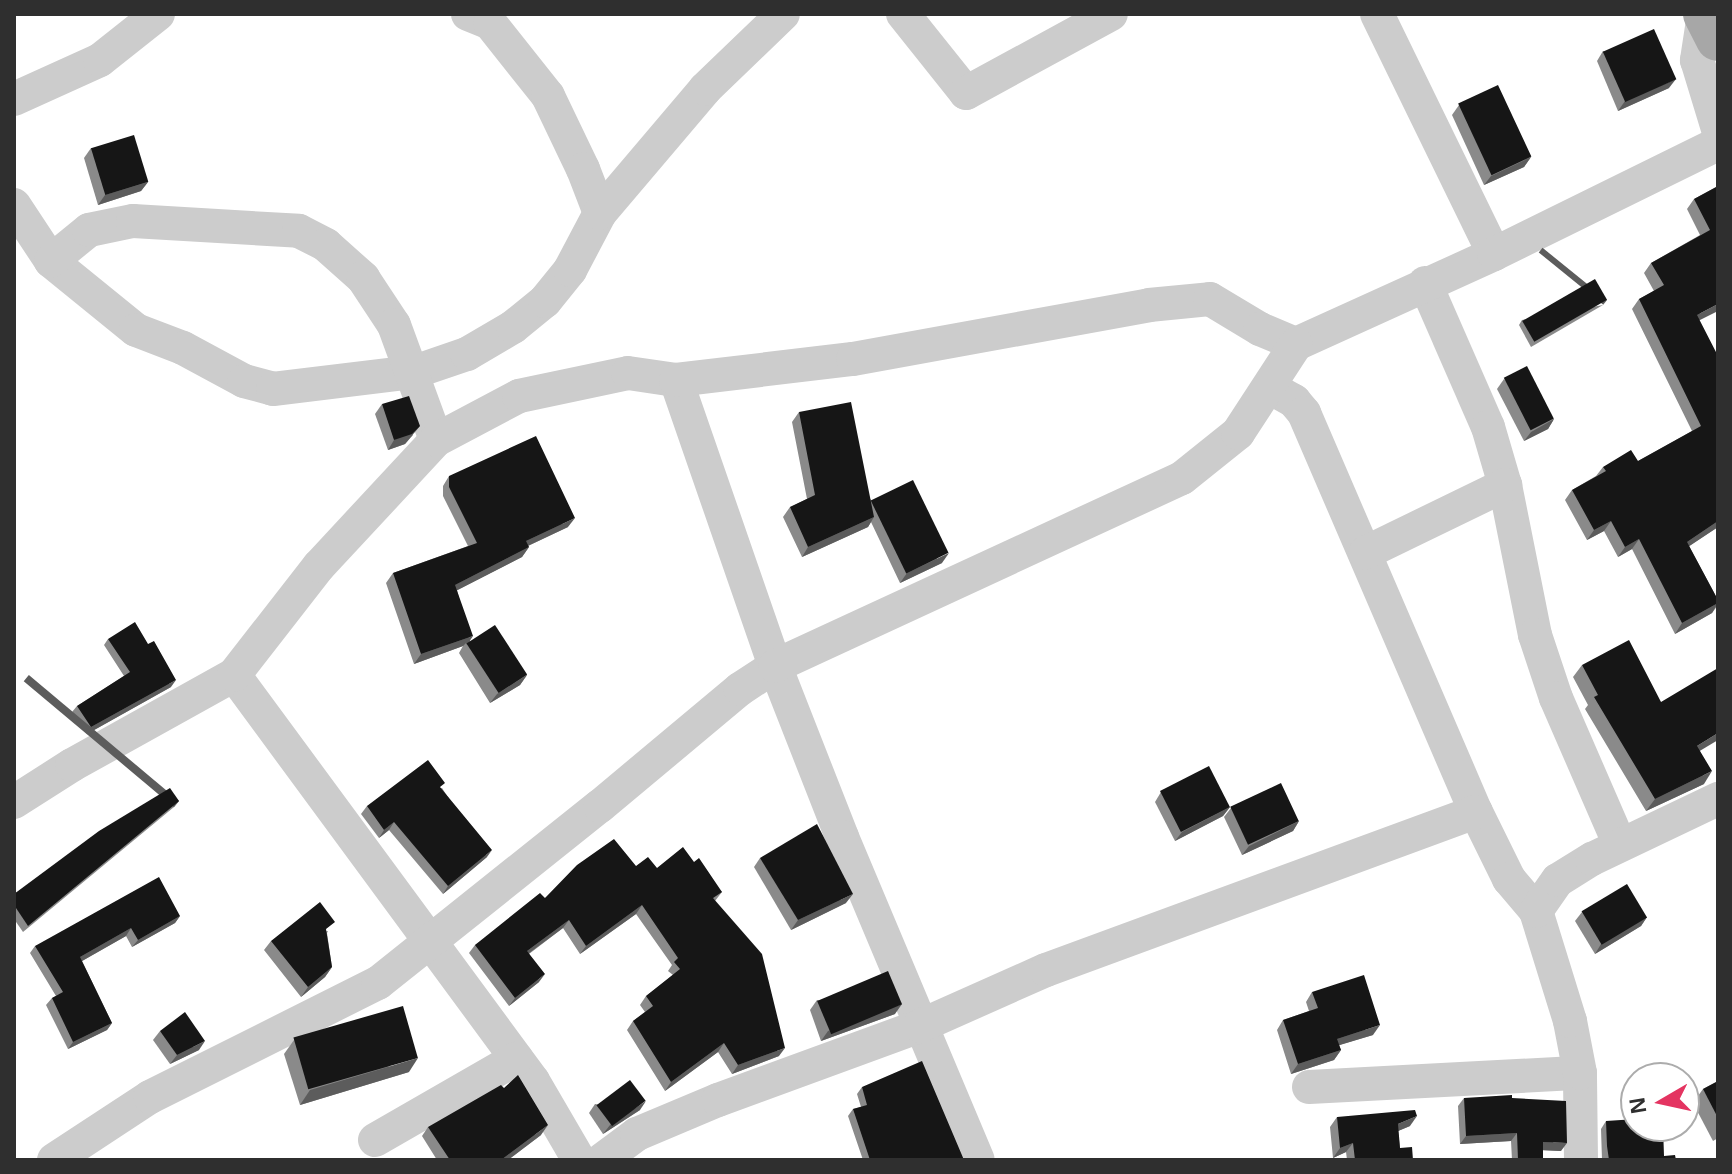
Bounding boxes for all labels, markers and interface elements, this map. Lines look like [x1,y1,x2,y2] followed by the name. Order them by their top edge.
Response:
[1620,1062,1700,1142] north arrow
[1624,1096,1651,1115] text: N

